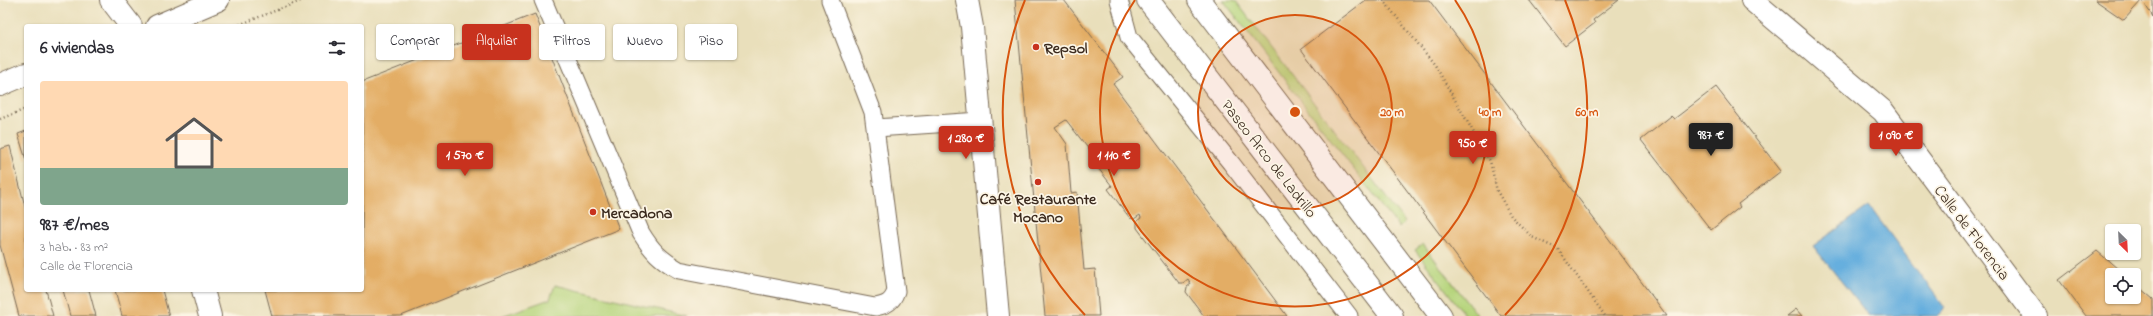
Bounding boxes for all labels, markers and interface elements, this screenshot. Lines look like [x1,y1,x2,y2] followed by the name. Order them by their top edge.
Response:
[376,24,454,60] chip: Comprar
[462,24,531,60] chip: Alquilar
[539,24,605,60] chip: Filtros
[613,24,677,60] chip: Nuevo
[685,24,737,60] chip: Piso
[40,36,114,61] text: 6 viviendas
[326,37,348,59] icon: filters
[1043,37,1088,61] place label: Repsol
[1031,42,1041,52] marker: Repsol
[1215,95,1322,223] street label: Paseo Arco de Ladrillo
[1379,104,1404,122] text: 20 m
[1478,104,1502,122] text: 40 m
[1575,104,1599,122] text: 60 m
[1288,105,1302,119] centre of rings
[158,107,230,179] icon: home
[1683,123,1739,157] pin: 987 €
[1859,123,1933,157] pin: 1 090 €
[929,126,1003,160] pin: 1 280 €
[1698,126,1724,145] text: 987 €
[1879,126,1913,145] text: 1 090 €
[948,129,984,148] text: 1 280 €
[1445,131,1501,165] pin: 950 €
[1458,134,1488,153] text: 950 €
[428,143,502,177] pin: 1 570 €
[1077,143,1151,177] pin: 1 110 €
[446,146,484,165] text: 1 570 €
[1097,146,1131,165] text: 1 110 €
[1033,177,1043,187] marker: Café Restaurante Mocano
[1927,180,2015,286] street label: Calle de Florencia
[980,188,1097,230] place label: Café Restaurante Mocano
[601,202,673,226] place label: Mercadona
[588,207,598,217] marker: Mercadona
[40,213,109,238] text: 987 €/mes
[2105,224,2141,260] north arrow
[2105,224,2141,304] map controls
[40,238,108,257] text: 3 hab. · 83 m²
[40,257,133,276] text: Calle de Florencia
[2105,268,2141,304] button: locate

